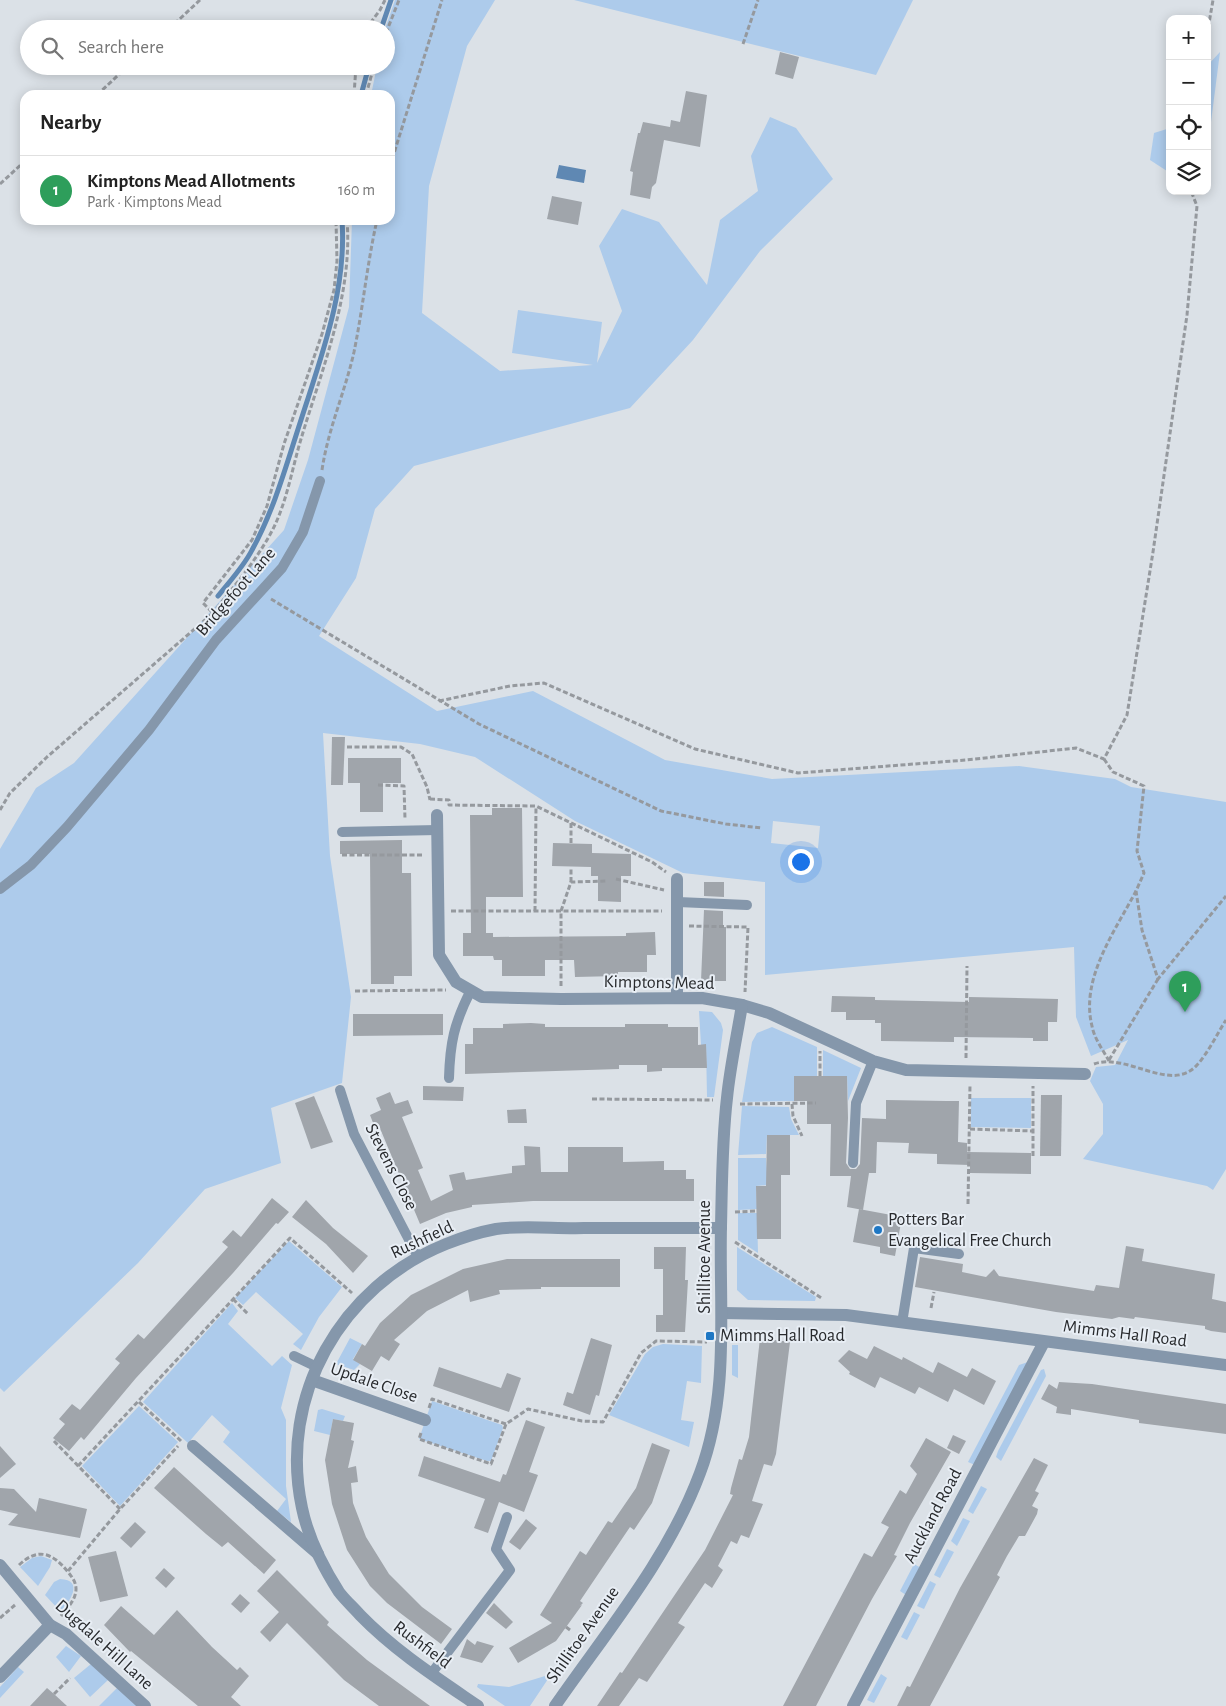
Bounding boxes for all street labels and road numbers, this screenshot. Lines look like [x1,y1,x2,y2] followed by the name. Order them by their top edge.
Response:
[193,544,279,640] street label: Bridgefoot Lane
[604,973,714,993] street label: Kimptons Mead
[362,1121,420,1213] street label: Stevens Close
[696,1200,714,1314] street label: Shillitoe Avenue
[388,1218,456,1262] street label: Rushfield
[1062,1317,1188,1351] street label: Mimms Hall Road
[328,1360,420,1406] street label: Updale Close
[901,1466,965,1566] street label: Auckland Road
[543,1583,623,1687] street label: Shillitoe Avenue
[52,1597,156,1693] street label: Dugdale Hill Lane
[390,1618,454,1672] street label: Rushfield

